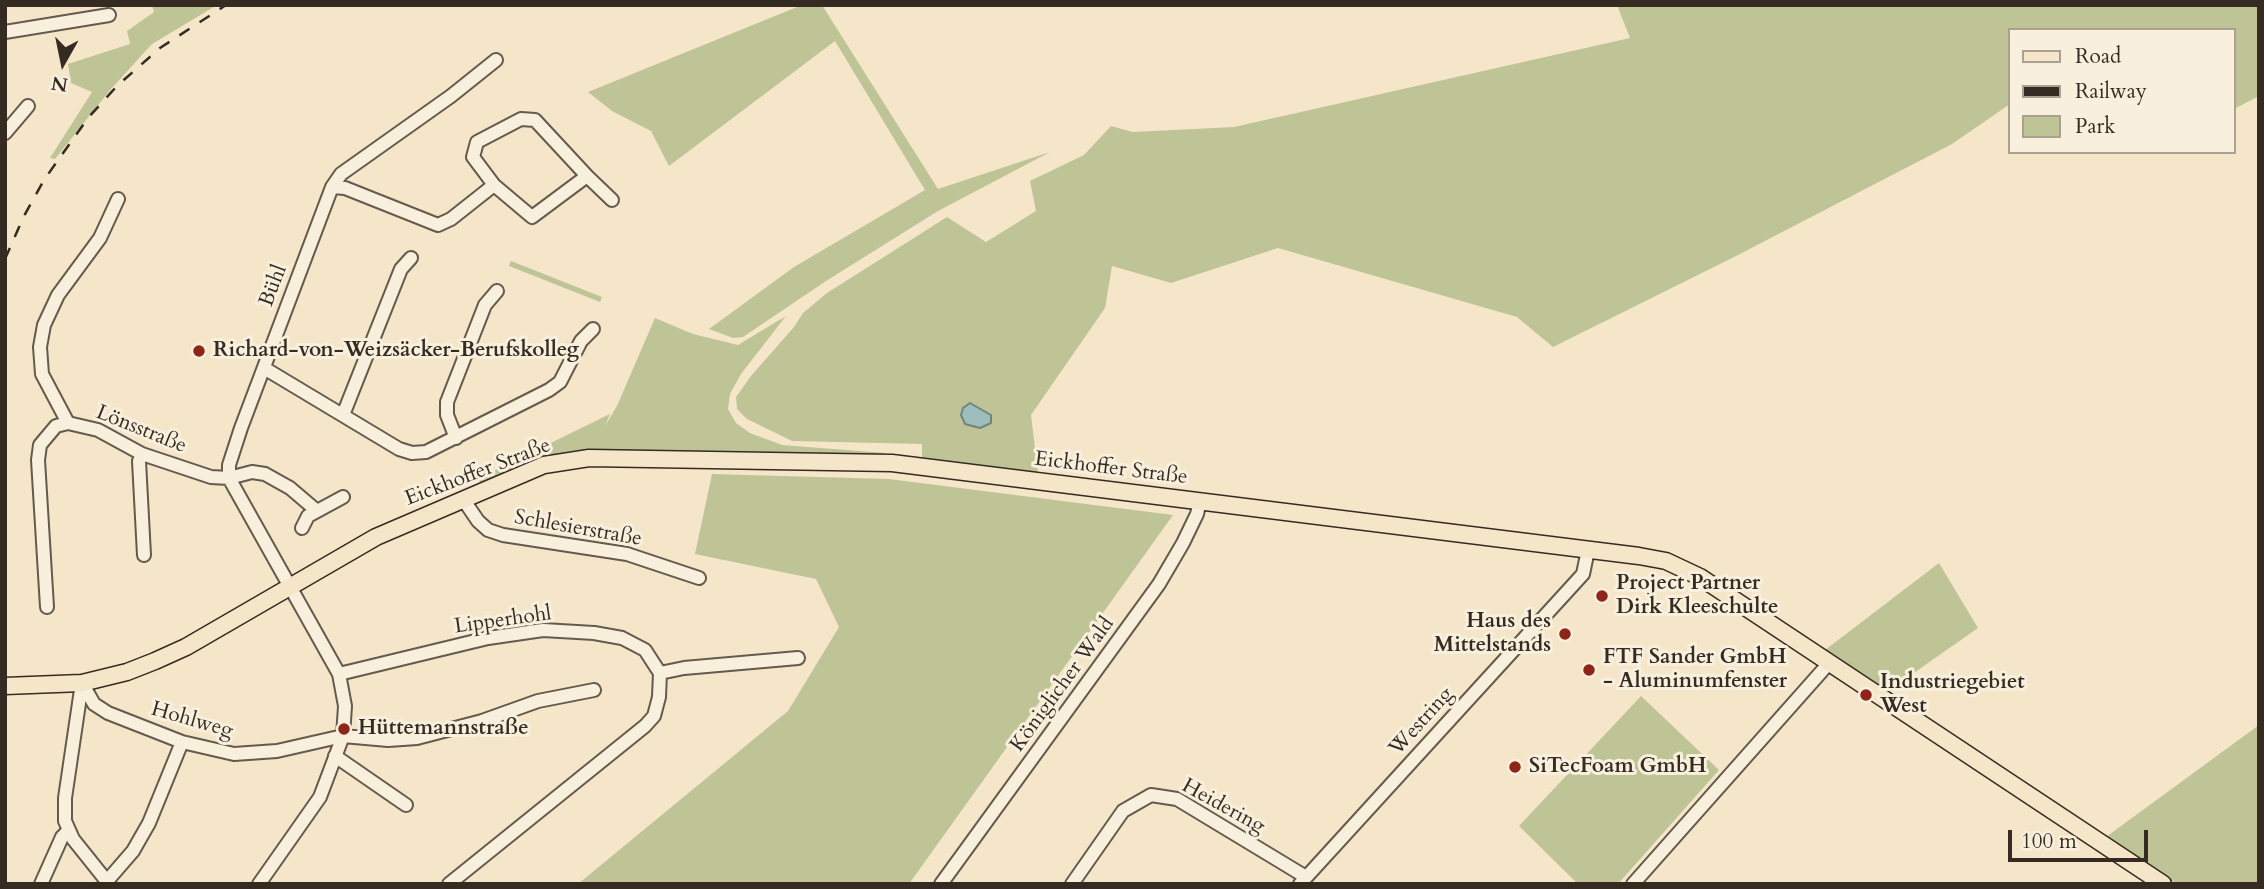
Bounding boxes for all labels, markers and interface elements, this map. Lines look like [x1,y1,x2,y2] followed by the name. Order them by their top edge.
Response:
[28,28,98,98] north arrow
[2008,28,2236,154] legend
[2075,42,2121,71] text: Road
[50,70,70,98] text: N
[2075,77,2147,106] text: Railway
[2075,112,2115,141] text: Park
[255,262,293,310] street label: Bühl
[213,338,579,364] place label: Richard-von-Weizsäcker-Berufskolleg
[191,343,207,359] marker: Richard-von-Weizsäcker-Berufskolleg
[92,400,190,460] street label: Lönsstraße
[402,434,554,512] street label: Eickhoffer Straße
[1033,447,1189,491] street label: Eickhoffer Straße
[512,505,644,553] street label: Schlesierstraße
[1616,571,1778,621] place label: Project Partner Dirk Kleeschulte
[1594,588,1610,604] marker: Project Partner Dirk Kleeschulte
[453,602,553,640] street label: Lipperhohl
[1434,609,1551,659] place label: Haus des Mittelstands
[1006,613,1120,757] street label: Königlicher Wald
[1557,626,1573,642] marker: Haus des Mittelstands
[1603,645,1787,695] place label: FTF Sander GmbH - Aluminumfenster
[1581,662,1597,678] marker: FTF Sander GmbH - Aluminumfenster
[1880,670,2025,720] place label: Industriegebiet West
[1385,682,1459,762] street label: Westring
[1858,687,1874,703] marker: Industriegebiet West
[148,697,236,745] street label: Hohlweg
[358,716,529,742] place label: Hüttemannstraße
[336,721,352,737] marker: Hüttemannstraße
[1529,754,1706,780] place label: SiTecFoam GmbH
[1507,759,1523,775] marker: SiTecFoam GmbH
[1177,774,1269,840] street label: Heidering
[2012,816,2152,860] scale bar
[2021,827,2077,856] text: 100 m

